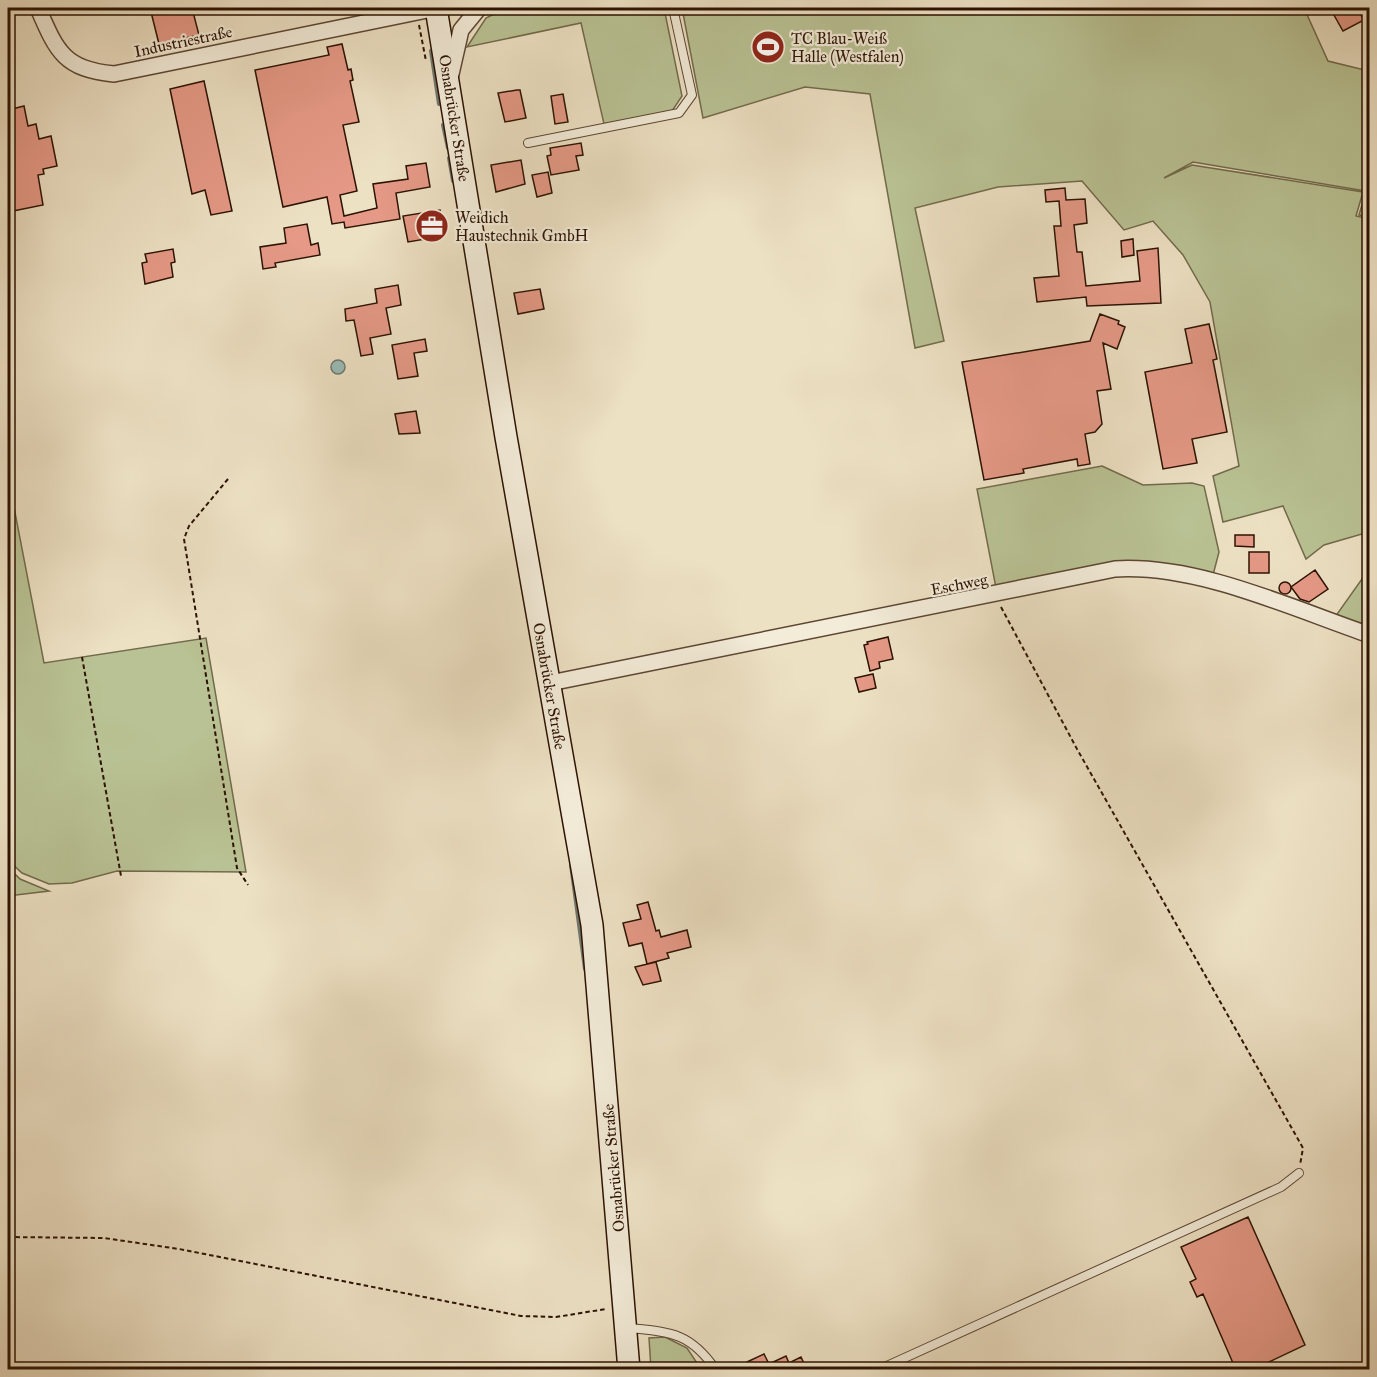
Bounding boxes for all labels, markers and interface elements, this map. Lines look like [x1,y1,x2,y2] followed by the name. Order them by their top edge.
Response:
[132,22,234,61] street label: Industriestraße
[750,29,786,65] sports icon: TC Blau-Weiß Halle (Westfalen)
[791,29,904,67] place label: TC Blau-Weiß Halle (Westfalen)
[435,53,474,183] street label: Osnabrücker Straße
[414,208,450,244] office icon: Weidich Haustechnik GmbH
[455,208,588,245] place label: Weidich Haustechnik GmbH
[929,570,990,600] street label: Eschweg
[529,621,570,751] street label: Osnabrücker Straße
[598,1103,629,1233] street label: Osnabrücker Straße

